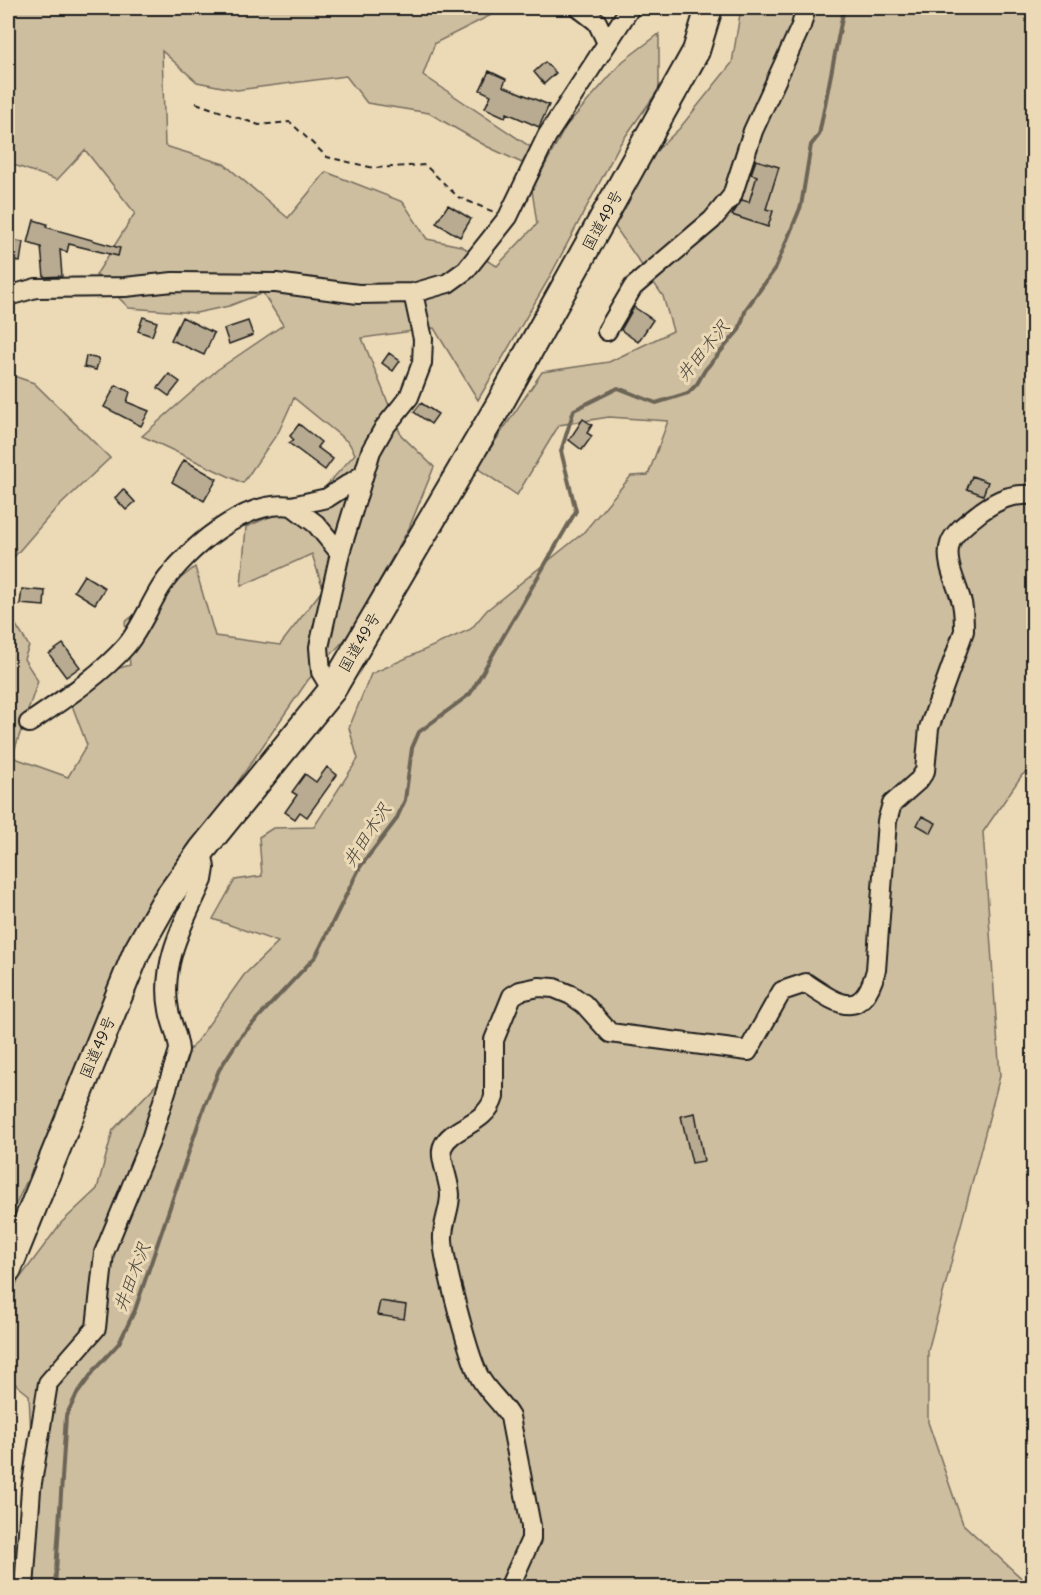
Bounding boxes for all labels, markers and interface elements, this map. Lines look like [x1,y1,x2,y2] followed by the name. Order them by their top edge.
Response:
[577,186,627,254] street label: 国道49号
[671,315,735,386] water label: 井田木沢
[334,608,384,676] street label: 国道49号
[337,797,396,871] water label: 井田木沢
[75,1013,119,1081] street label: 国道49号
[108,1238,156,1315] water label: 井田木沢

